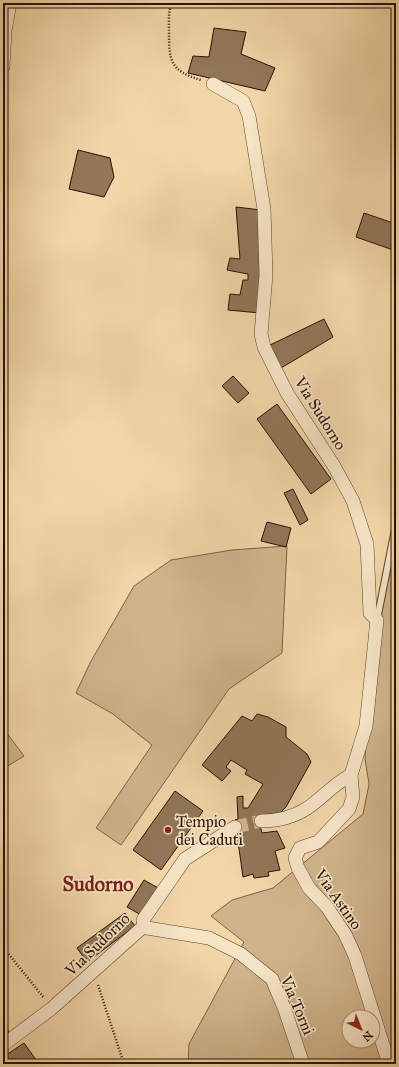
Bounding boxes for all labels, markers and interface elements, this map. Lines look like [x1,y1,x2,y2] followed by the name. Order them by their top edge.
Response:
[290,372,350,453] street label: Via Sudorno
[176,812,243,849] place label: Tempio dei Caduti
[163,825,173,835] marker: Tempio dei Caduti
[310,865,366,933] street label: Via Astino
[63,872,133,896] district label: Sudorno
[60,909,134,981] street label: Via Sudorno
[276,972,319,1038] street label: Via Torni
[341,1009,381,1049] north arrow
[359,1028,375,1044] text: N

